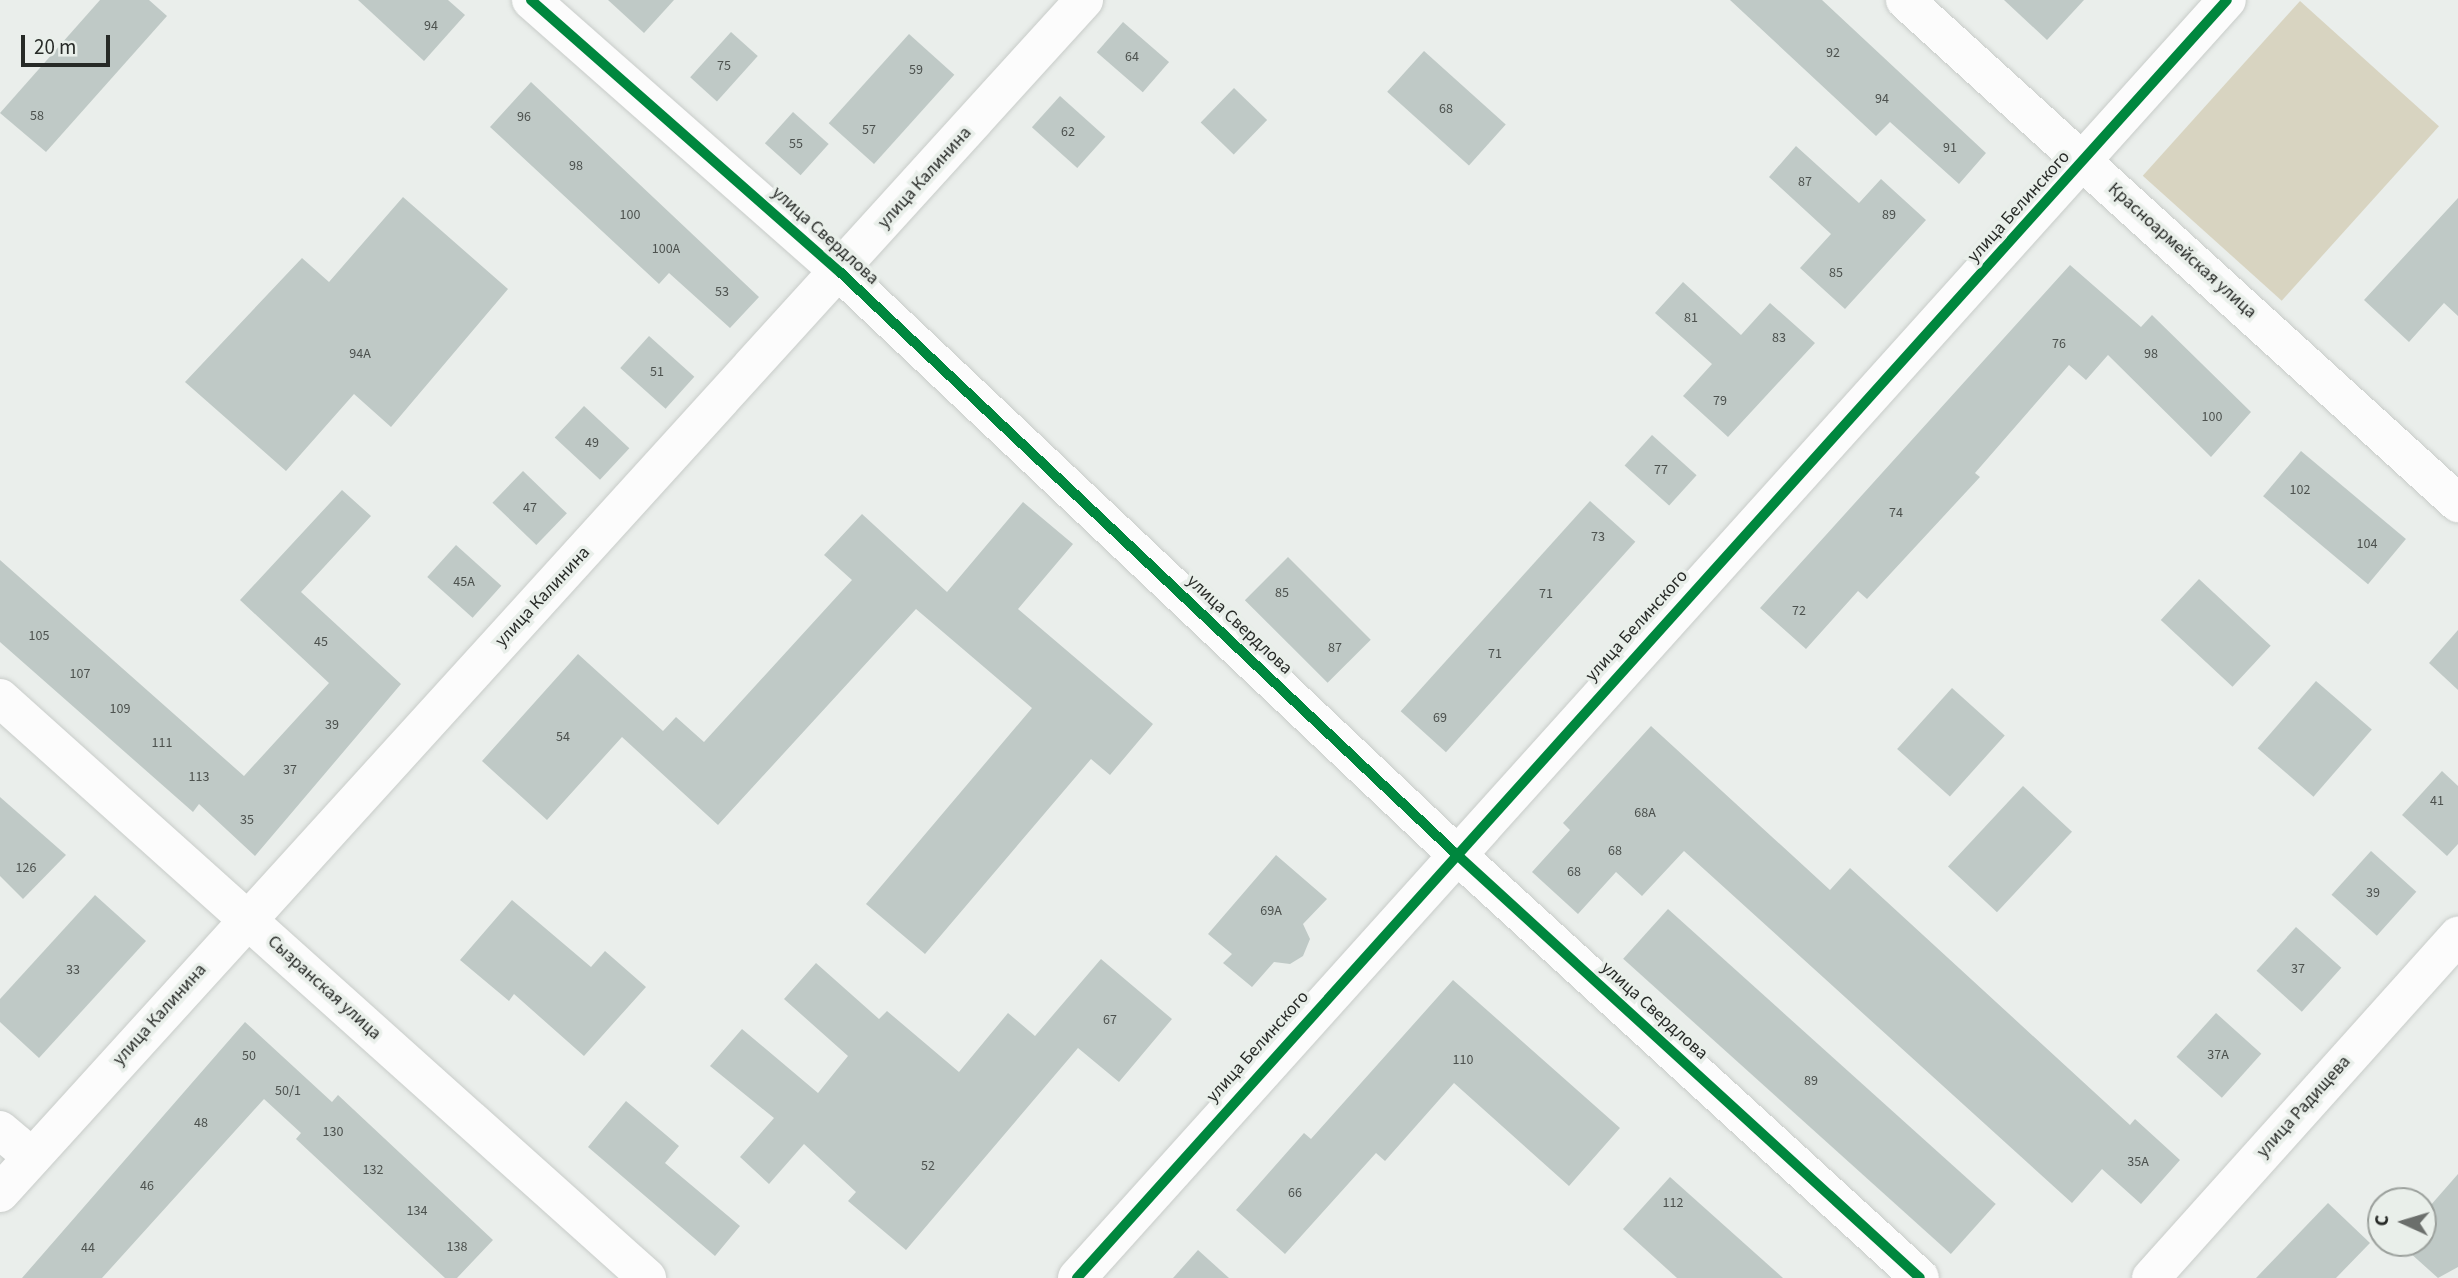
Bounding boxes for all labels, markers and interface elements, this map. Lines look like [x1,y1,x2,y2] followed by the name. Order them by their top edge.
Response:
[424,18,438,34] house number: 94
[24,21,114,65] scale bar
[34,32,76,62] text: 20 m
[1826,45,1840,61] house number: 92
[1125,49,1139,65] house number: 64
[717,58,731,74] house number: 75
[909,62,923,78] house number: 59
[1875,91,1889,107] house number: 94
[1439,101,1453,117] house number: 68
[30,108,44,124] house number: 58
[517,109,531,125] house number: 96
[862,122,876,138] house number: 57
[874,123,976,233] street label: улица Калинина
[1061,124,1075,140] house number: 62
[789,136,803,152] house number: 55
[1943,140,1957,156] house number: 91
[1963,147,2075,267] street label: улица Белинского
[569,158,583,174] house number: 98
[1798,174,1812,190] house number: 87
[2103,179,2261,323] street label: Красноармейская улица
[767,182,883,290] street label: улица Свердлова
[620,207,640,223] house number: 100
[1882,207,1896,223] house number: 89
[652,241,680,257] house number: 100А
[1829,265,1843,281] house number: 85
[715,284,729,300] house number: 53
[1684,310,1698,326] house number: 81
[1772,330,1786,346] house number: 83
[2052,336,2066,352] house number: 76
[349,346,371,362] house number: 94А
[2144,346,2158,362] house number: 98
[650,364,664,380] house number: 51
[1713,393,1727,409] house number: 79
[2202,409,2222,425] house number: 100
[585,435,599,451] house number: 49
[1654,462,1668,478] house number: 77
[2290,482,2310,498] house number: 102
[523,500,537,516] house number: 47
[1889,505,1903,521] house number: 74
[1591,529,1605,545] house number: 73
[2357,536,2377,552] house number: 104
[491,542,595,652] street label: улица Калинина
[1581,566,1693,686] street label: улица Белинского
[1182,571,1296,679] street label: улица Свердлова
[453,574,475,590] house number: 45А
[1275,585,1289,601] house number: 85
[1539,586,1553,602] house number: 71
[1792,603,1806,619] house number: 72
[29,628,49,644] house number: 105
[314,634,328,650] house number: 45
[1328,640,1342,656] house number: 87
[1488,646,1502,662] house number: 71
[70,666,90,682] house number: 107
[110,701,130,717] house number: 109
[1433,710,1447,726] house number: 69
[325,717,339,733] house number: 39
[556,729,570,745] house number: 54
[152,735,172,751] house number: 111
[283,762,297,778] house number: 37
[189,769,209,785] house number: 113
[2430,793,2444,809] house number: 41
[1634,805,1656,821] house number: 68А
[240,812,254,828] house number: 35
[1608,843,1622,859] house number: 68
[16,860,36,876] house number: 126
[1567,864,1581,880] house number: 68
[2366,885,2380,901] house number: 39
[1260,903,1282,919] house number: 69А
[263,931,385,1045] street label: Сызранская улица
[1596,957,1712,1065] street label: улица Свердлова
[109,960,211,1070] street label: улица Калинина
[2291,961,2305,977] house number: 37
[66,962,80,978] house number: 33
[1202,987,1314,1107] street label: улица Белинского
[1103,1012,1117,1028] house number: 67
[2207,1047,2229,1063] house number: 37А
[242,1048,256,1064] house number: 50
[1453,1052,1473,1068] house number: 110
[2253,1052,2355,1162] street label: улица Радищева
[1804,1073,1818,1089] house number: 89
[275,1083,301,1099] house number: 50/1
[194,1115,208,1131] house number: 48
[323,1124,343,1140] house number: 130
[2127,1154,2149,1170] house number: 35А
[921,1158,935,1174] house number: 52
[363,1162,383,1178] house number: 132
[140,1178,154,1194] house number: 46
[1288,1185,1302,1201] house number: 66
[2367,1187,2437,1257] north arrow
[1663,1195,1683,1211] house number: 112
[407,1203,427,1219] house number: 134
[2369,1214,2396,1227] text: С
[447,1239,467,1255] house number: 138
[81,1240,95,1256] house number: 44

